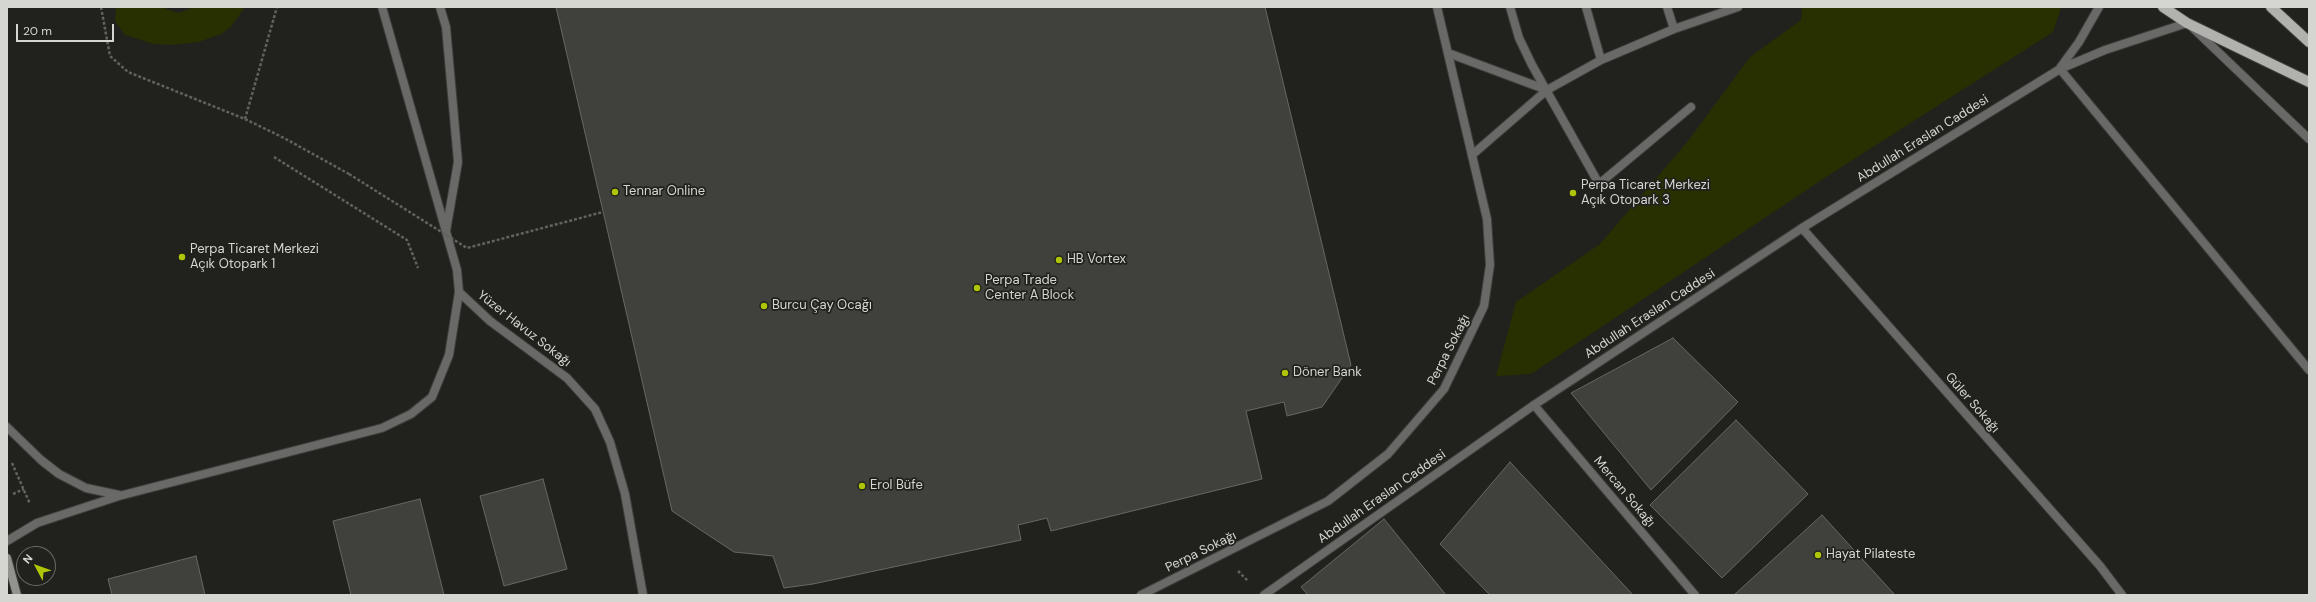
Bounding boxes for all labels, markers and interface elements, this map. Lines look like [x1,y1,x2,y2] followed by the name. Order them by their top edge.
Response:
[18,16,116,42] scale bar
[23,23,52,39] text: 20 m
[1854,92,1992,186] street label: Abdullah Eraslan Caddesi
[1581,178,1710,209] place label: Perpa Ticaret Merkezi Açık Otopark 3
[623,184,705,200] place label: Tennar Online
[610,187,620,197] marker: Tennar Online
[1568,188,1578,198] marker: Perpa Ticaret Merkezi Açık Otopark 3
[190,242,319,273] place label: Perpa Ticaret Merkezi Açık Otopark 1
[177,252,187,262] marker: Perpa Ticaret Merkezi Açık Otopark 1
[1067,252,1126,268] place label: HB Vortex
[1054,255,1064,265] marker: HB Vortex
[1582,266,1718,362] street label: Abdullah Eraslan Caddesi
[985,273,1074,304] place label: Perpa Trade Center A Block
[972,283,982,293] marker: Perpa Trade Center A Block
[474,288,574,370] street label: Yüzer Havuz Sokağı
[772,298,872,314] place label: Burcu Çay Ocağı
[759,301,769,311] marker: Burcu Çay Ocağı
[1425,312,1473,388] street label: Perpa Sokağı
[1293,365,1362,381] place label: Döner Bank
[1280,368,1290,378] marker: Döner Bank
[1942,370,2002,436] street label: Güler Sokağı
[1315,447,1449,547] street label: Abdullah Eraslan Caddesi
[1590,454,1658,530] street label: Mercan Sokağı
[870,478,923,494] place label: Erol Büfe
[857,481,867,491] marker: Erol Büfe
[1163,528,1239,576] street label: Perpa Sokağı
[16,546,56,586] north arrow
[1826,547,1915,563] place label: Hayat Pilateste
[1813,550,1823,560] marker: Hayat Pilateste
[20,551,36,566] text: N

